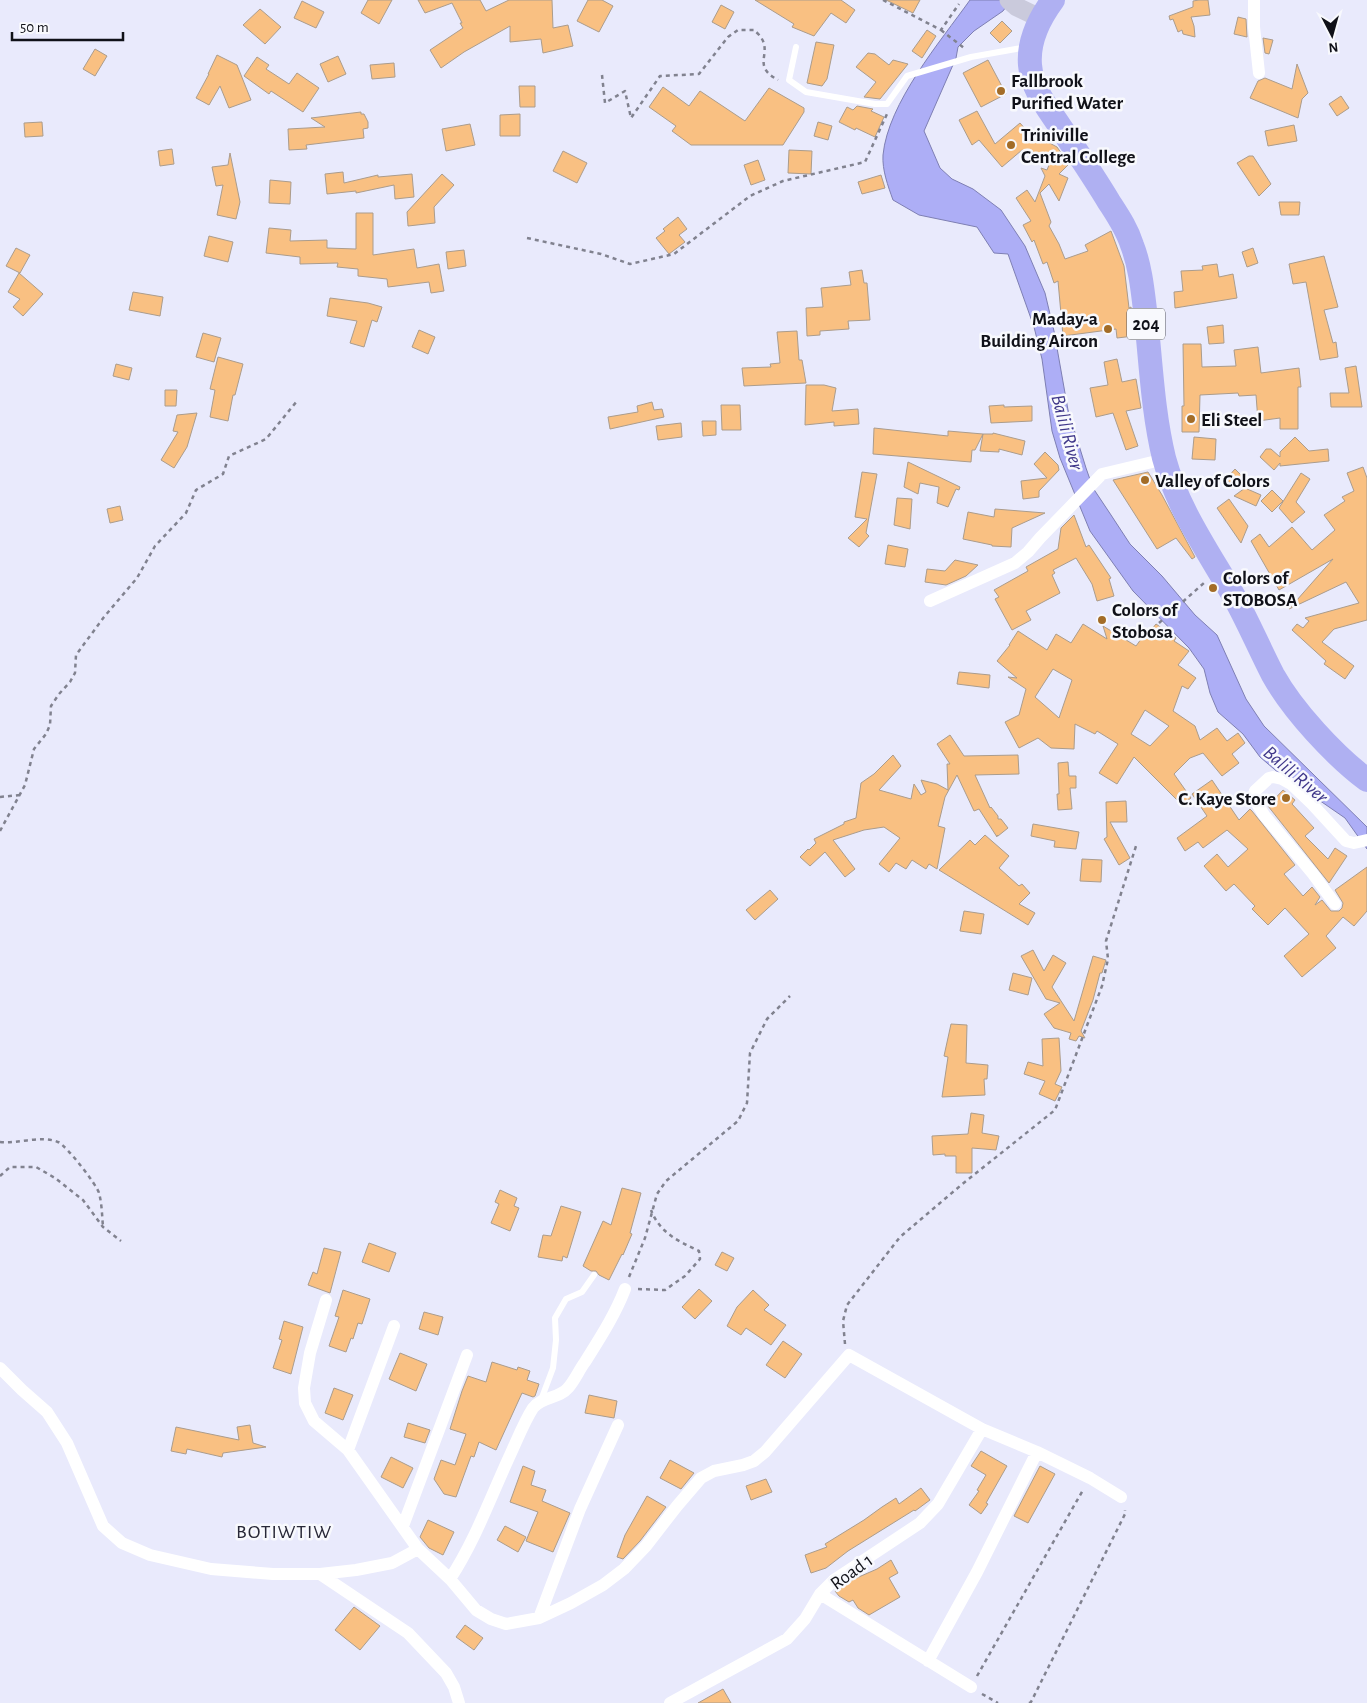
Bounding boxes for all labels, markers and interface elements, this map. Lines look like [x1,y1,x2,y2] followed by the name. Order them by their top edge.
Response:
[12,10,124,42] scale bar
[1307,10,1357,60] north arrow
[20,20,49,35] text: 50 m
[1328,39,1339,54] text: N
[1011,72,1123,113] place label: Fallbrook Purified Water
[995,85,1007,97] marker: Fallbrook Purified Water
[1021,126,1135,167] place label: Triniville Central College
[1005,139,1017,151] marker: Triniville Central College
[1127,308,1165,339] road number: 204
[980,310,1098,351] place label: Maday-a Building Aircon
[1102,323,1114,335] marker: Maday-a Building Aircon
[1047,392,1087,473] water label: Balili River
[1201,411,1262,430] place label: Eli Steel
[1185,413,1197,425] marker: Eli Steel
[1155,472,1270,491] place label: Valley of Colors
[1139,474,1151,486] marker: Valley of Colors
[1223,569,1298,610] place label: Colors of STOBOSA
[1207,582,1219,594] marker: Colors of STOBOSA
[1112,601,1179,642] place label: Colors of Stobosa
[1096,614,1108,626] marker: Colors of Stobosa
[1259,742,1332,808] water label: Balili River
[1178,790,1276,809] place label: C. Kaye Store
[1280,792,1292,804] marker: C. Kaye Store
[236,1522,332,1542] district label: BOTIWTIW
[827,1551,877,1594] street label: Road 1

